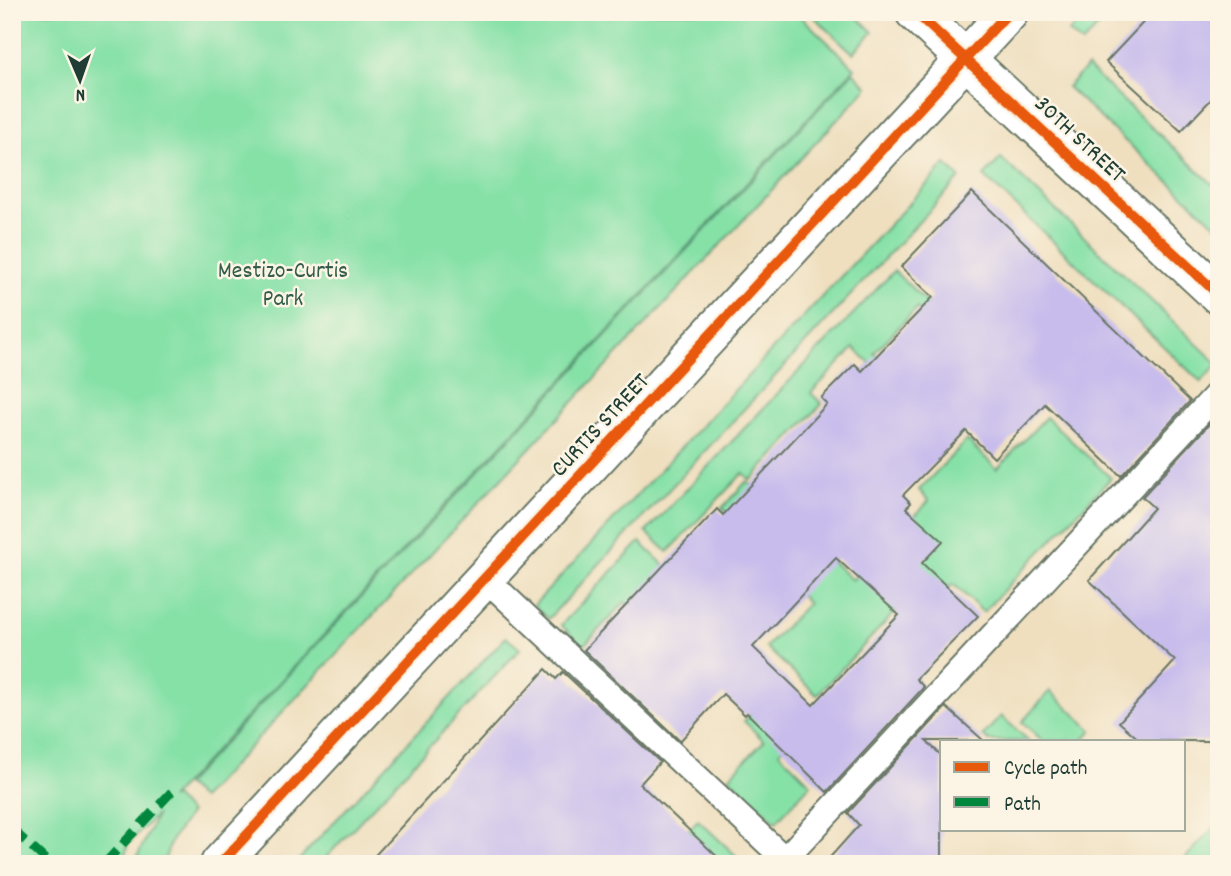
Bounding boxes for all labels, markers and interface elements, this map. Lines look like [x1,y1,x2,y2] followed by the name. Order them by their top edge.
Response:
[46,46,116,116] north arrow
[75,80,86,107] text: N
[1026,89,1133,192] street label: 30TH STREET
[218,255,348,317] park label: Mestizo-Curtis Park
[544,366,659,486] street label: CURTIS STREET
[940,740,1186,830] legend
[1004,755,1087,785] text: Cycle path
[1004,791,1041,821] text: Path

